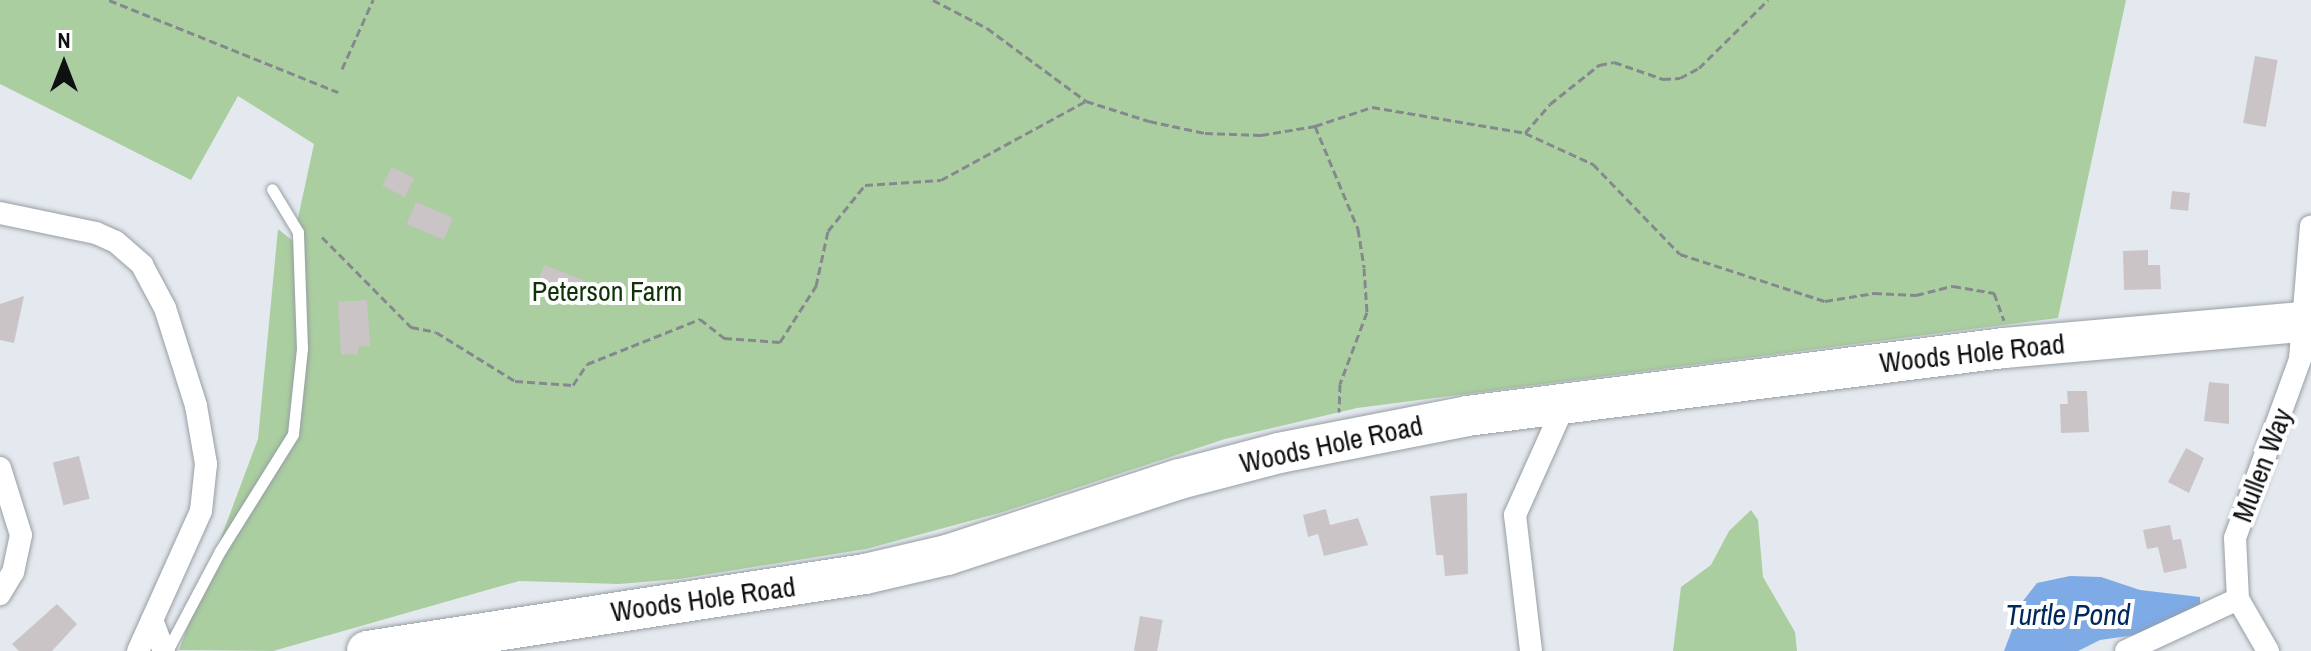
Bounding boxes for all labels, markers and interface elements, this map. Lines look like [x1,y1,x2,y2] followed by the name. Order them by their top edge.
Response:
[24,24,104,104] north arrow
[57,25,71,55] text: N
[532,274,682,308] park label: Peterson Farm
[1878,327,2066,379] street label: Woods Hole Road
[2225,403,2299,527] street label: Mullen Way
[1237,408,1425,480] street label: Woods Hole Road
[609,569,797,629] street label: Woods Hole Road
[2005,596,2131,632] water label: Turtle Pond

